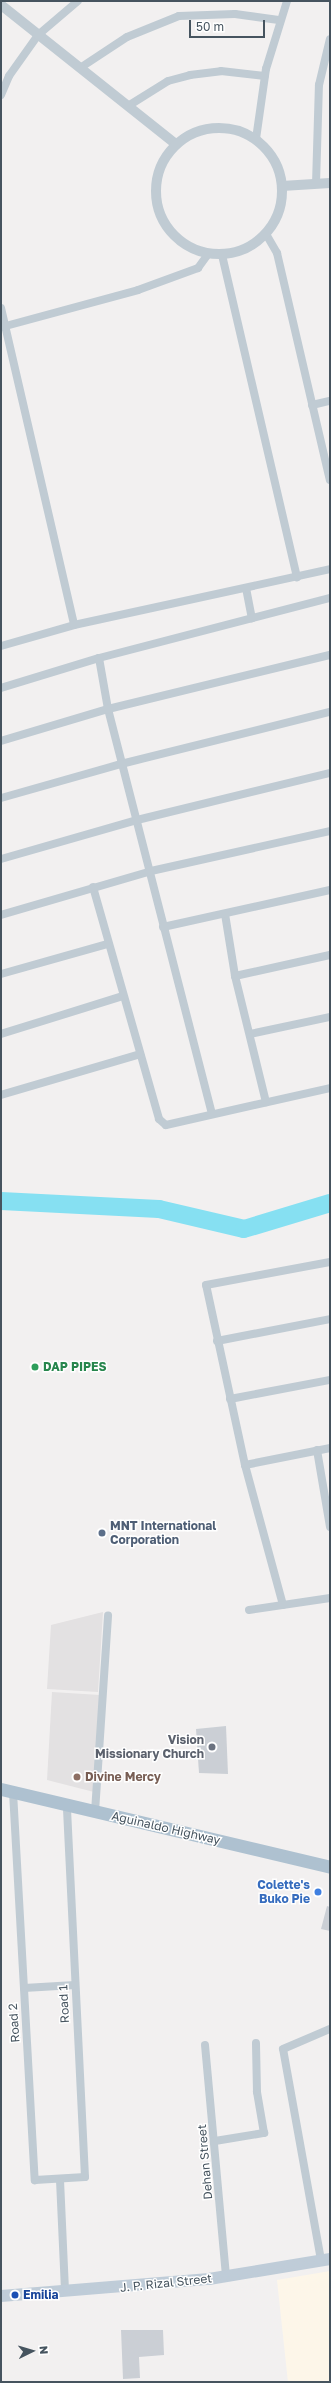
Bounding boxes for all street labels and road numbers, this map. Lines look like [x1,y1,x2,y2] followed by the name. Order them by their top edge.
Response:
[110,1809,222,1847] street label: Aguinaldo Highway
[56,1985,72,2023] street label: Road 1
[5,2003,23,2043] street label: Road 2
[195,2124,215,2200] street label: Dehan Street
[119,2271,213,2295] street label: J. P. Rizal Street

